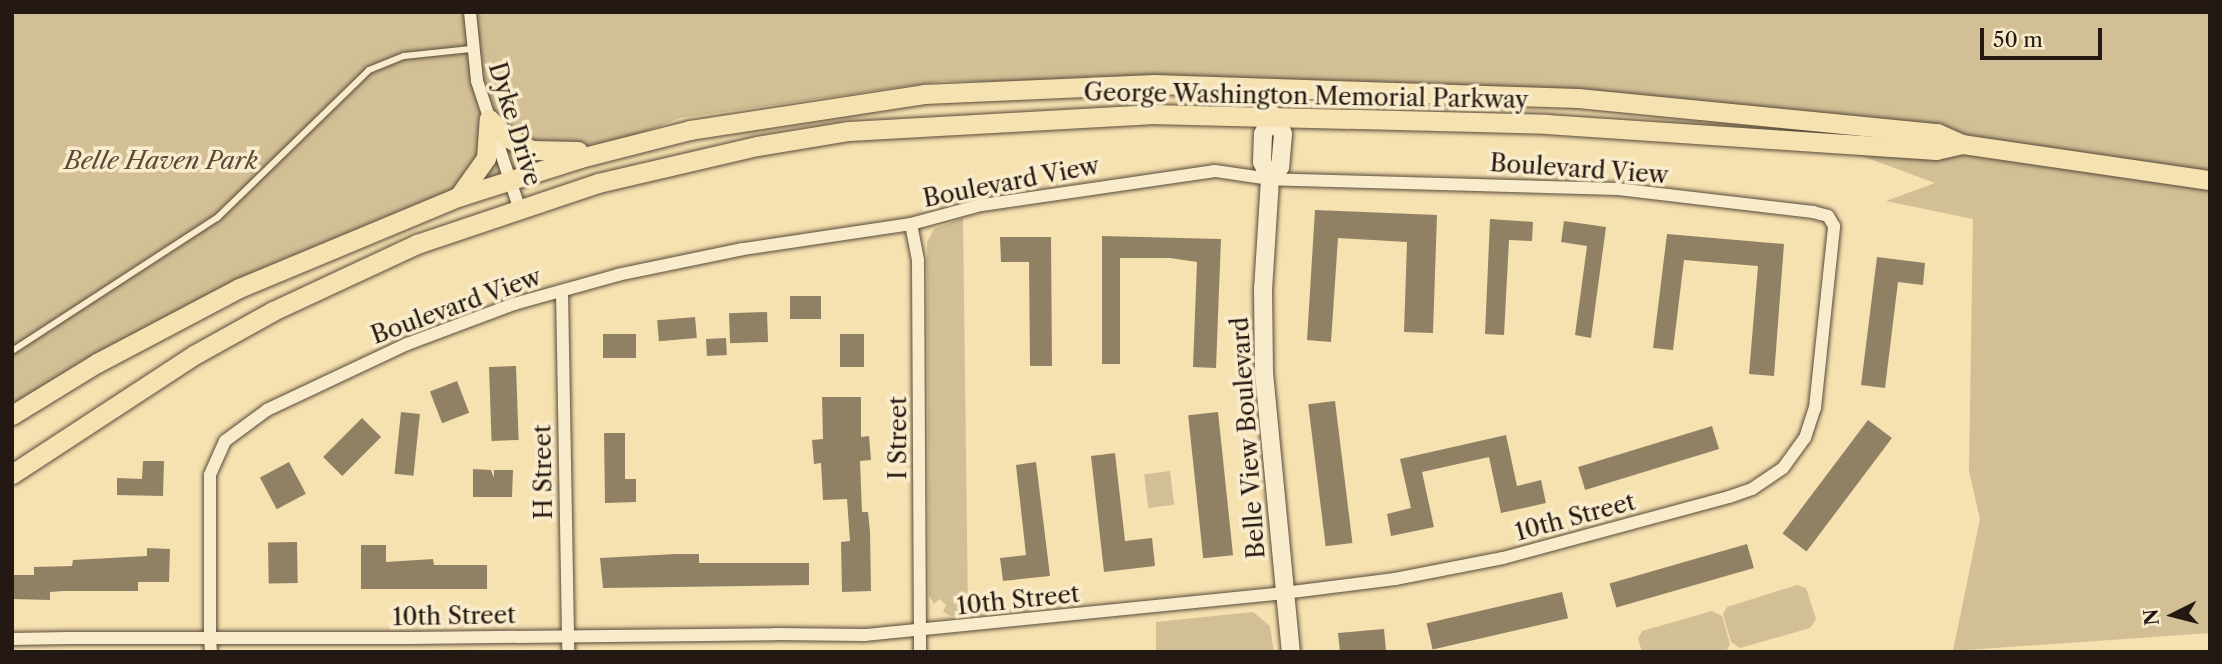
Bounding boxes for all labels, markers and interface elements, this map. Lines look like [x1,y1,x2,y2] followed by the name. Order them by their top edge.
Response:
[1984,14,2106,58] scale bar
[1993,27,2043,52] text: 50 m
[483,59,547,189] street label: Dyke Drive
[1083,78,1529,114] street label: George Washington Memorial Parkway
[64,147,258,175] park label: Belle Haven Park
[1488,148,1670,190] street label: Boulevard View
[920,151,1102,213] street label: Boulevard View
[367,262,545,350] street label: Boulevard View
[1225,315,1271,561] street label: Belle View Boulevard
[884,396,912,480] street label: I Street
[528,424,558,520] street label: H Street
[1512,487,1638,547] street label: 10th Street
[955,579,1081,621] street label: 10th Street
[2138,580,2208,650] north arrow
[392,601,516,631] street label: 10th Street
[2139,608,2164,627] text: N

